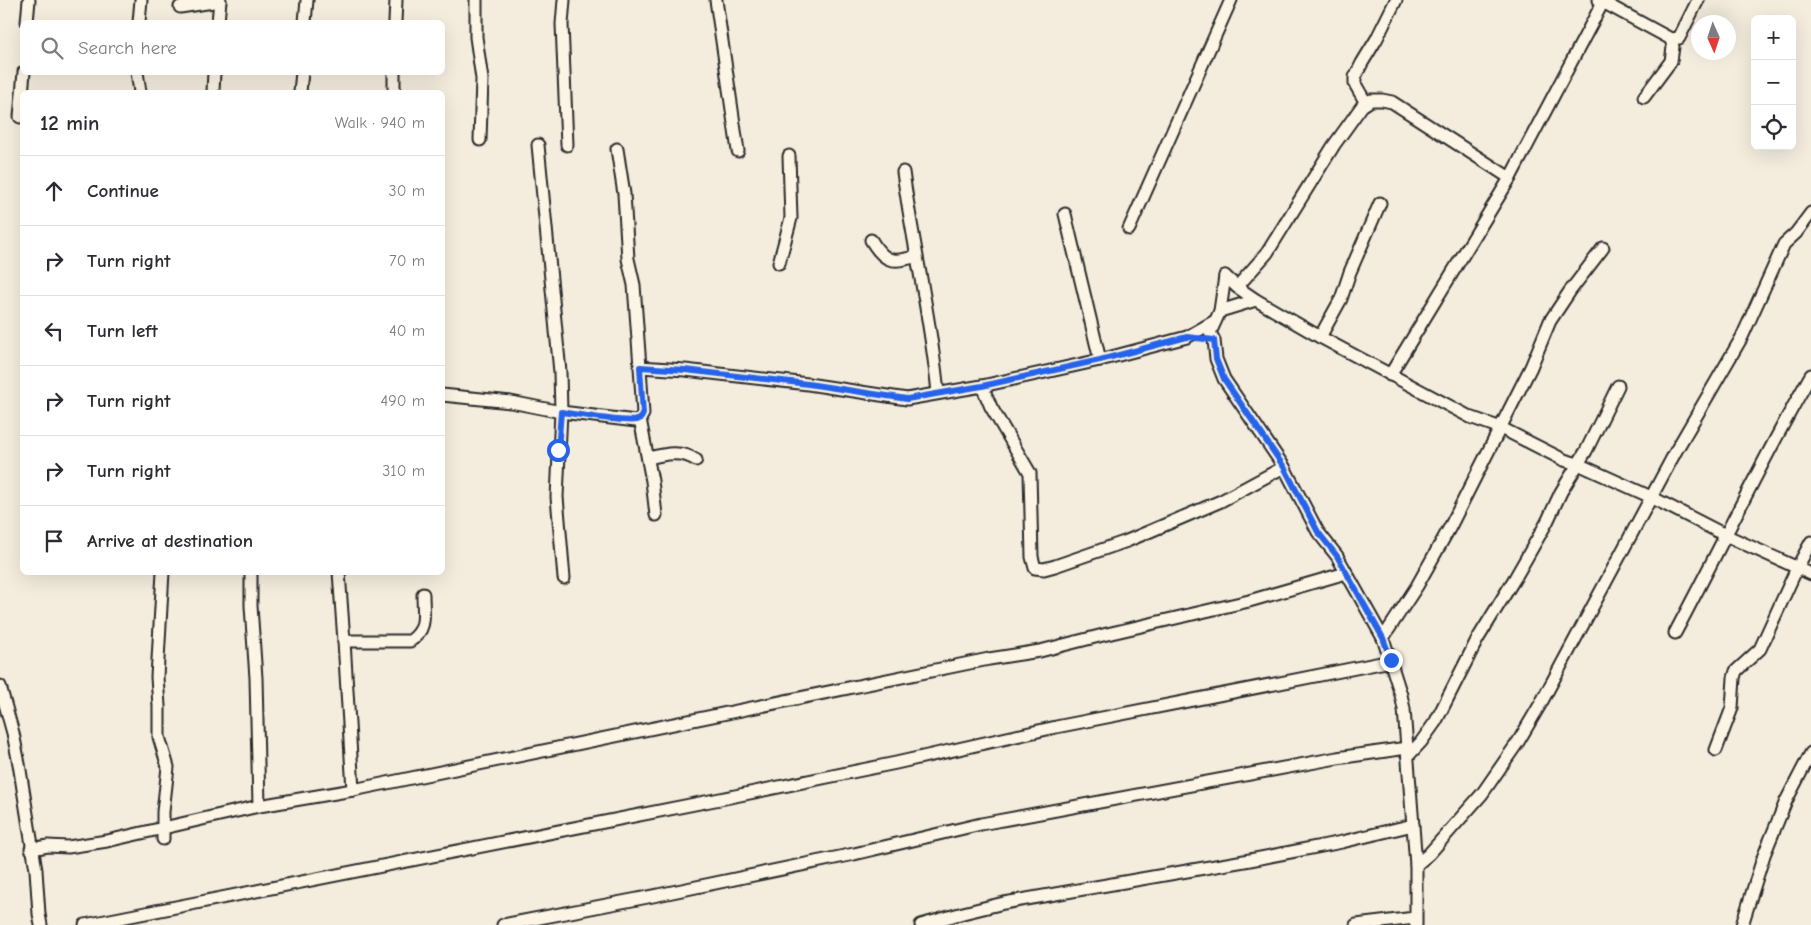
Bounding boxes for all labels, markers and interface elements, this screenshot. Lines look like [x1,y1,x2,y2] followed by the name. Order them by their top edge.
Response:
[1691,15,1736,60] north arrow
[1751,15,1796,150] map controls
[1751,15,1796,60] button: +
[20,20,445,75] search box
[38,34,66,62] icon: search
[78,37,177,59] text: Search here
[1751,60,1796,105] button: −
[1751,105,1796,150] button: locate
[40,111,99,135] text: 12 min
[335,114,425,132] text: Walk · 940 m
[40,177,68,205] icon: ahead
[87,180,159,202] text: Continue
[389,182,425,200] text: 30 m
[40,247,68,275] icon: right
[87,250,171,272] text: Turn right
[389,252,425,270] text: 70 m
[40,317,68,345] icon: left
[87,320,158,342] text: Turn left
[389,322,425,340] text: 40 m
[40,387,68,415] icon: right
[87,390,171,412] text: Turn right
[380,392,425,410] text: 490 m
[547,439,570,462] route start
[40,457,68,485] icon: right
[87,460,171,482] text: Turn right
[382,462,425,480] text: 310 m
[40,527,68,555] icon: arrive
[87,530,253,552] text: Arrive at destination
[1380,649,1403,672] route end

